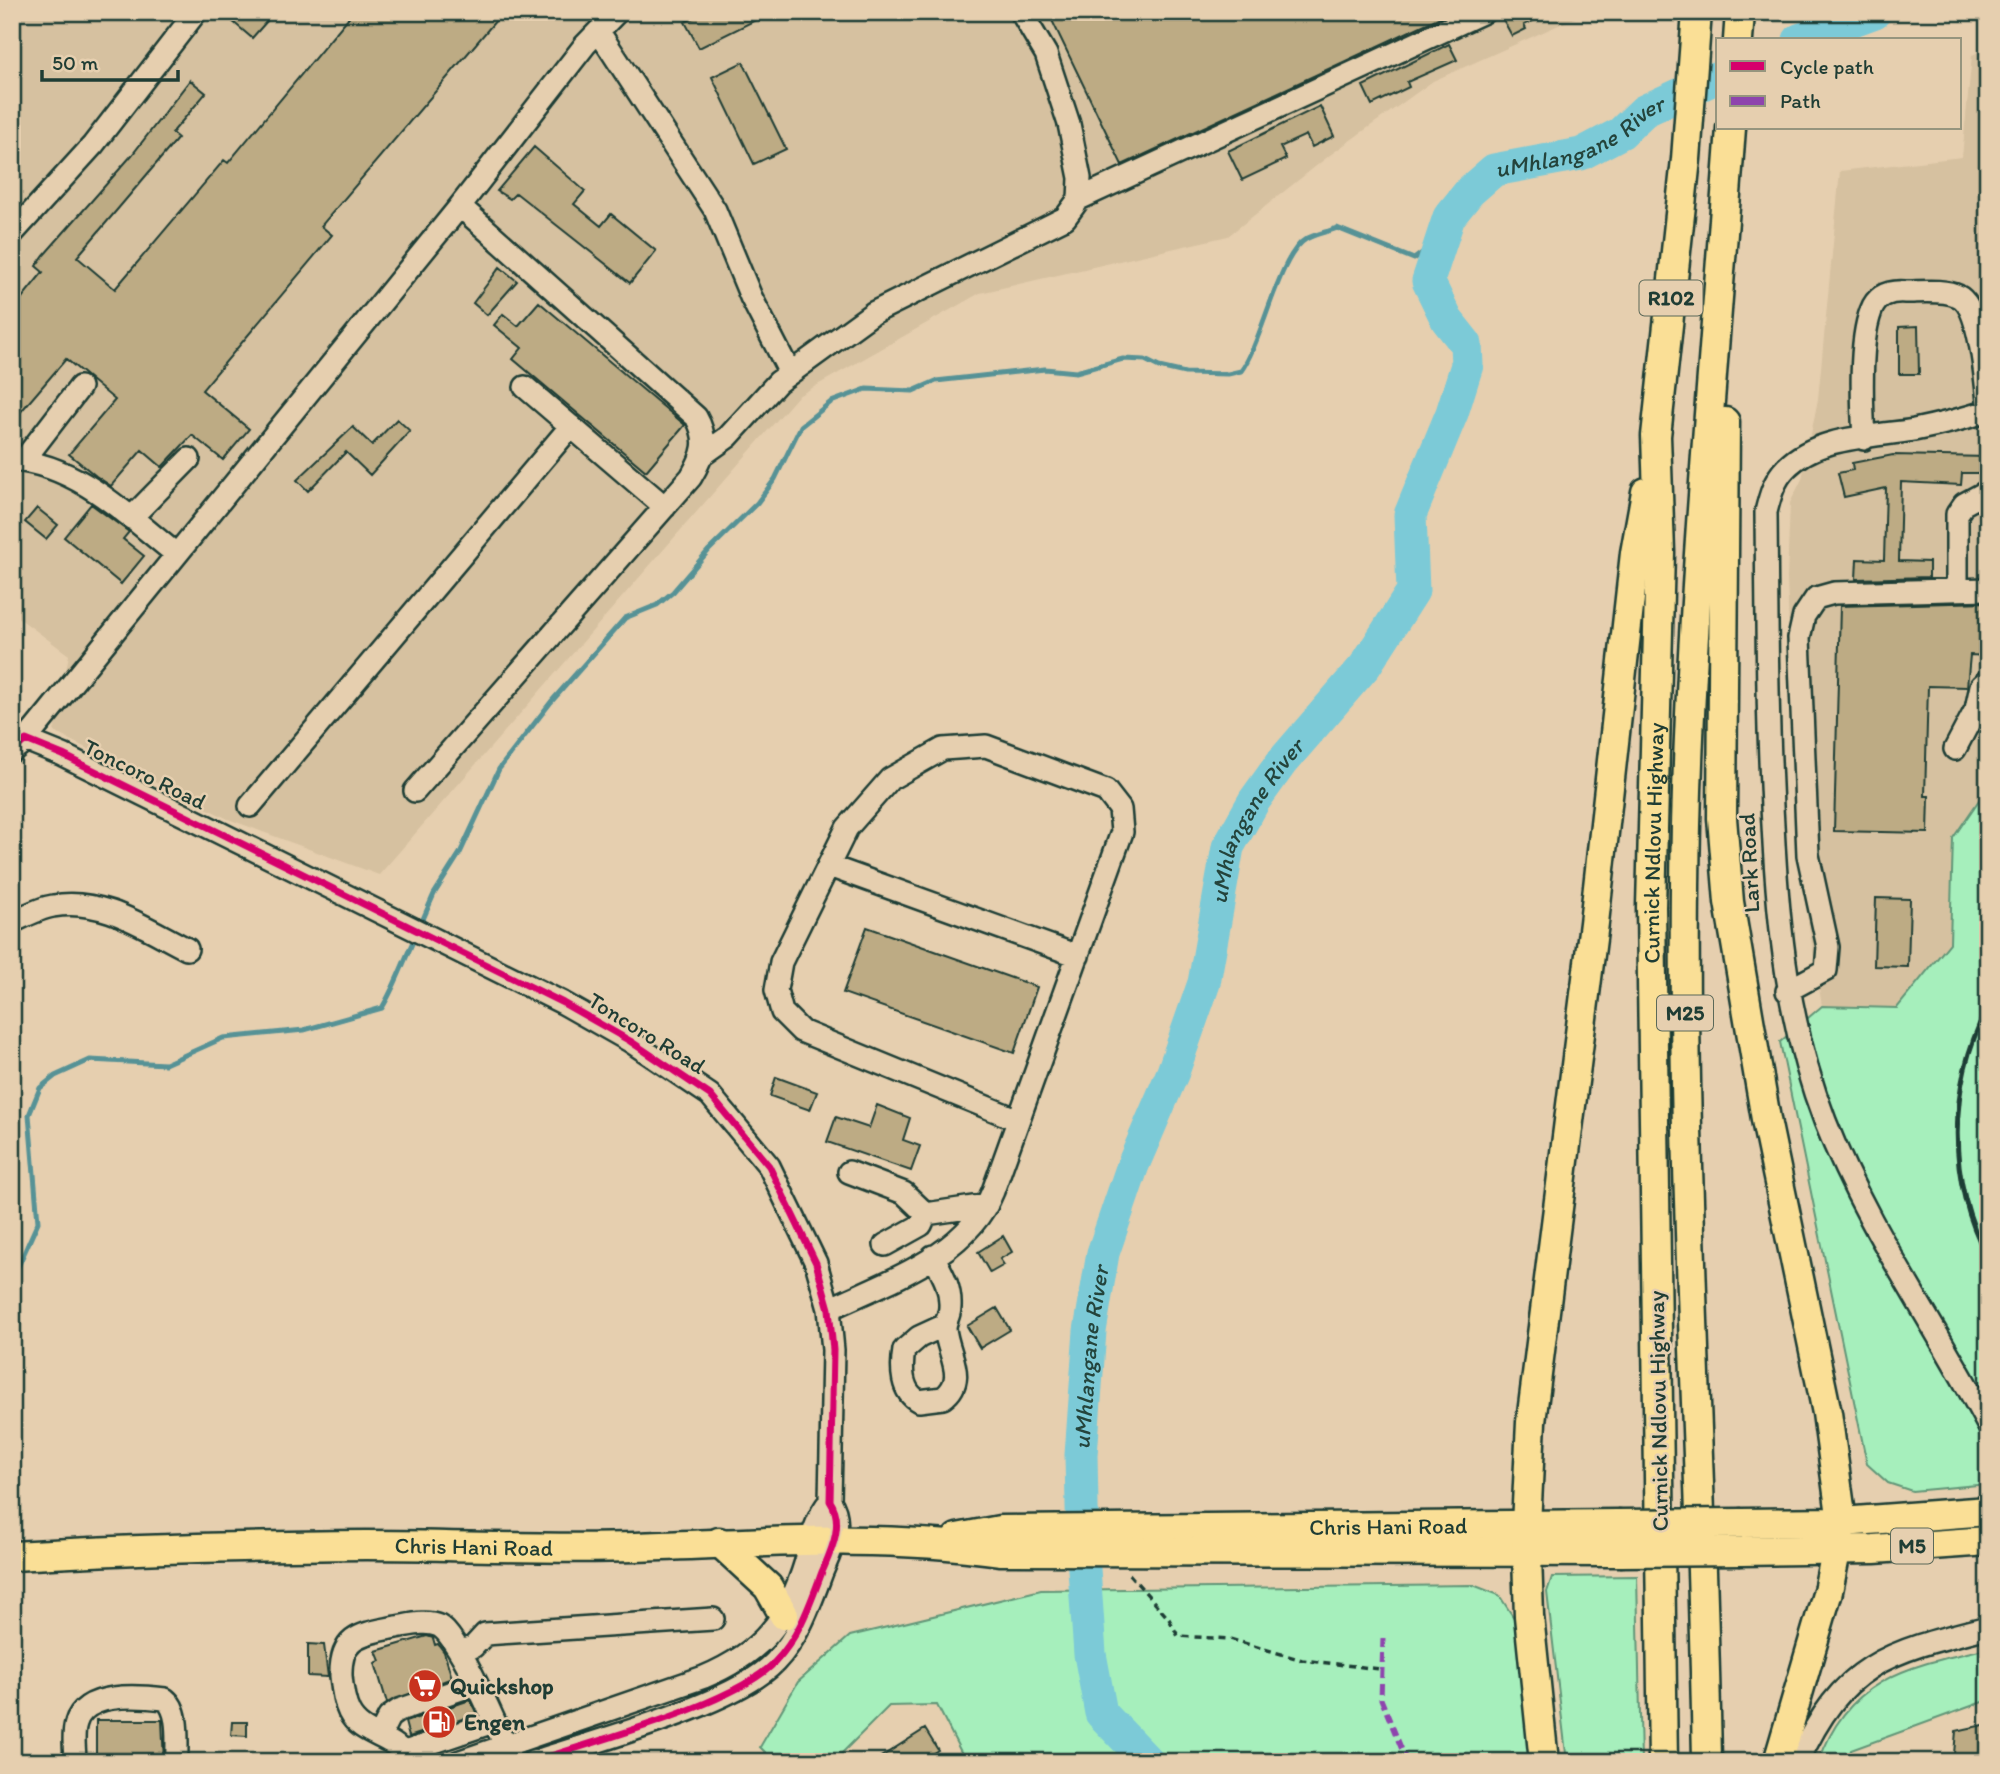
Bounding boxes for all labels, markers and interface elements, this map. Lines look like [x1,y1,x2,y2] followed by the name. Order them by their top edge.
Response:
[42,38,178,82] scale bar
[1716,38,1962,130] legend
[52,50,99,75] text: 50 m
[1780,54,1874,79] text: Cycle path
[1493,88,1671,184] water label: uMhlangane River
[1780,88,1821,113] text: Path
[1640,280,1702,316] road number: R102
[1637,722,1670,964] street label: Curnick Ndlovu Highway
[1203,730,1311,906] water label: uMhlangane River
[79,732,211,816] street label: Toncoro Road
[1732,812,1766,914] street label: Lark Road
[583,986,711,1080] street label: Toncoro Road
[1657,996,1713,1030] road number: M25
[1066,1261,1115,1451] water label: uMhlangane River
[1642,1290,1674,1532] street label: Curnick Ndlovu Highway
[1309,1511,1467,1541] street label: Chris Hani Road
[1891,1528,1933,1564] road number: M5
[395,1531,553,1562] street label: Chris Hani Road
[406,1667,444,1705] supermarket icon: Quickshop
[450,1672,554,1700] place label: Quickshop
[420,1703,458,1741] fuel station icon: Engen
[464,1708,526,1736] place label: Engen

